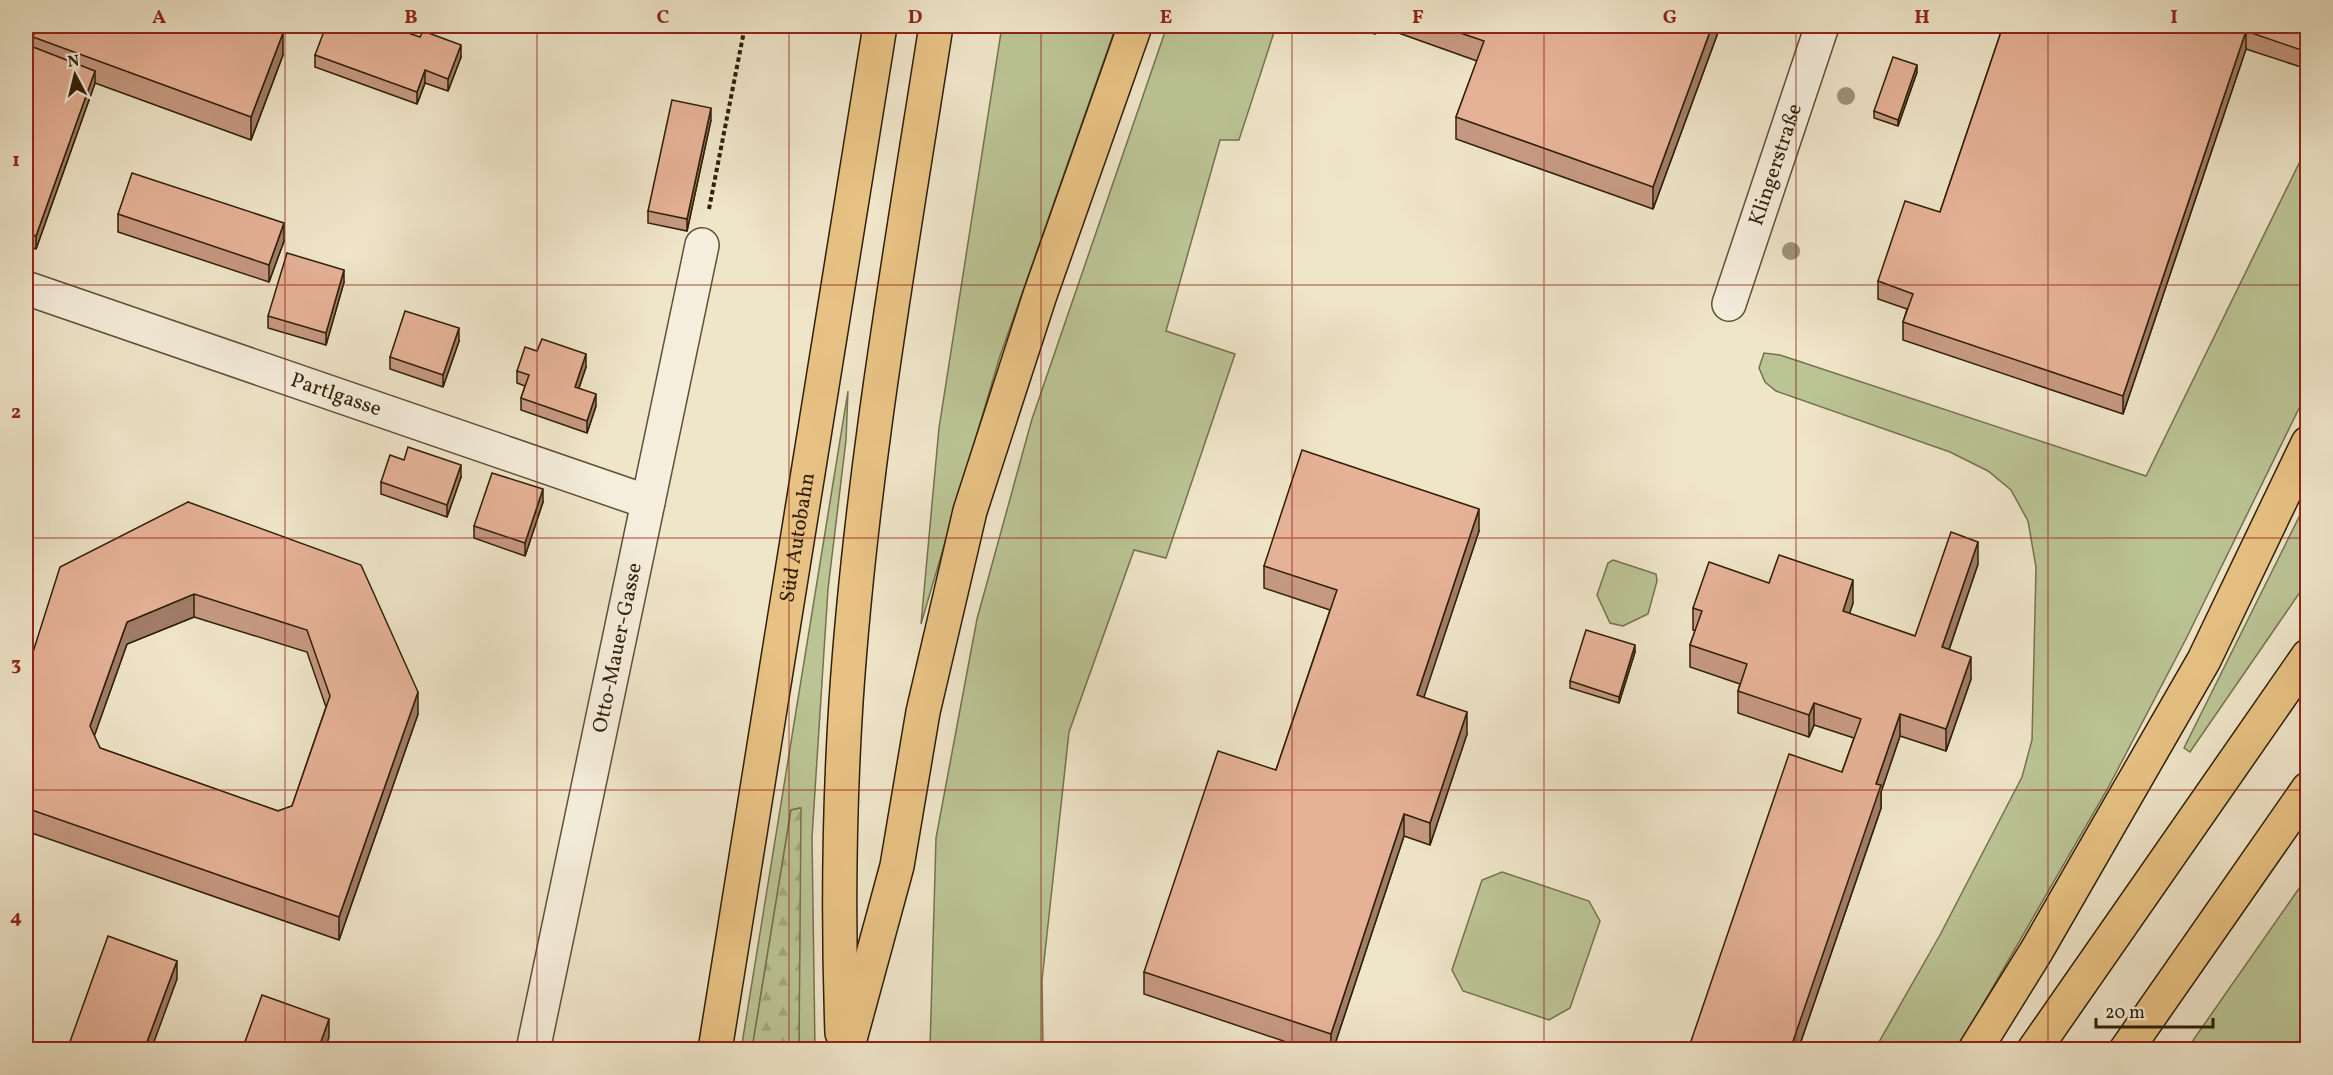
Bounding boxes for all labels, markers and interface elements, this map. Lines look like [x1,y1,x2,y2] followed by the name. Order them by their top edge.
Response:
[152,4,166,32] text: A
[404,4,418,32] text: B
[657,4,670,32] text: C
[908,4,922,32] text: D
[1160,4,1172,32] text: E
[1412,4,1424,32] text: F
[1663,4,1677,32] text: G
[1914,4,1930,32] text: H
[2170,4,2178,32] text: I
[45,45,105,105] north arrow
[66,50,81,74] text: N
[1742,100,1810,229] street label: Klingerstraße
[12,147,20,175] text: 1
[287,366,385,424] street label: Partlgasse
[11,399,21,427] text: 2
[773,471,822,605] street label: Süd Autobahn
[585,560,649,735] street label: Otto-Mauer-Gasse
[11,651,21,679] text: 3
[10,904,22,932] text: 4
[2096,991,2213,1029] scale bar
[2105,1001,2145,1026] text: 20 m

